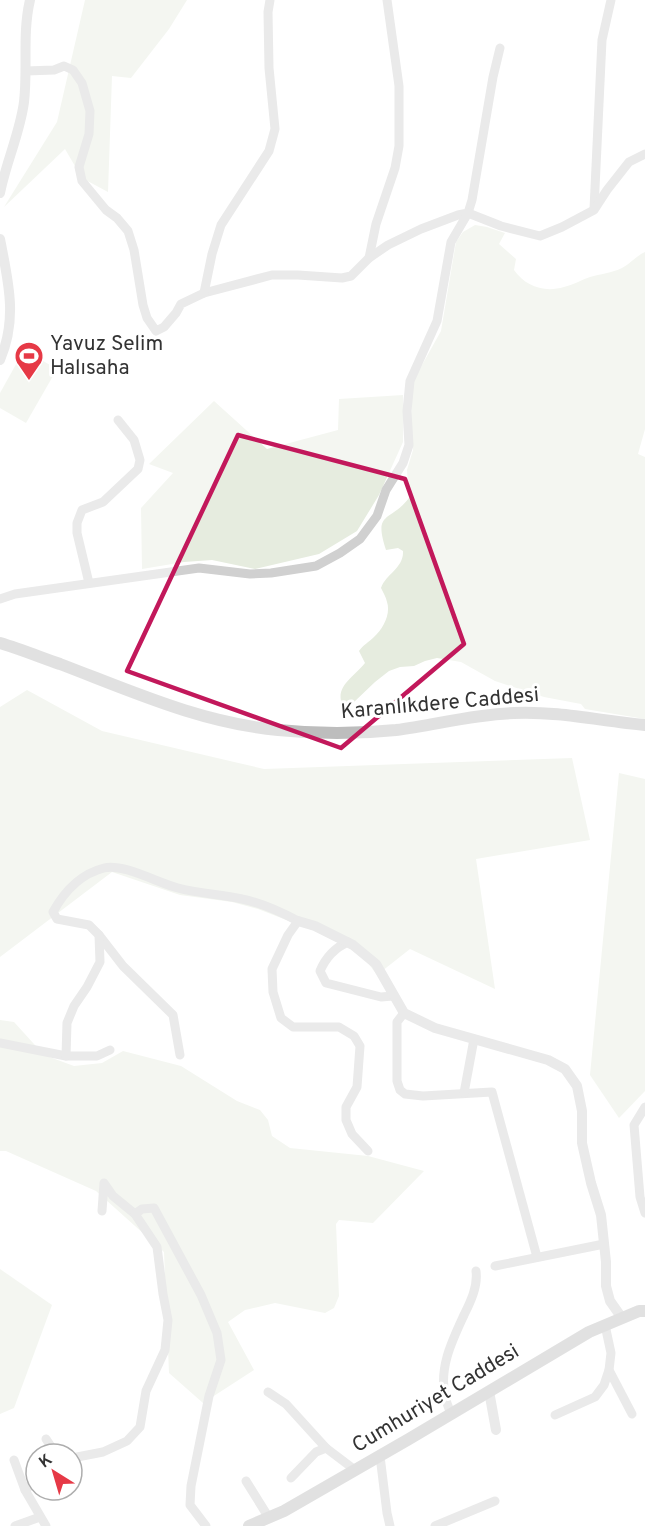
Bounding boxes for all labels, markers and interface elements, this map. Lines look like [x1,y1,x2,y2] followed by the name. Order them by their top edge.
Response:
[50,331,163,382] place label: Yavuz Selim Halısaha
[13,340,45,382] sports icon: Yavuz Selim Halısaha
[340,682,540,726] street label: Karanlıkdere Caddesi
[347,1338,525,1460] street label: Cumhuriyet Caddesi
[24,1442,84,1502] north arrow
[36,1450,57,1473] text: K

